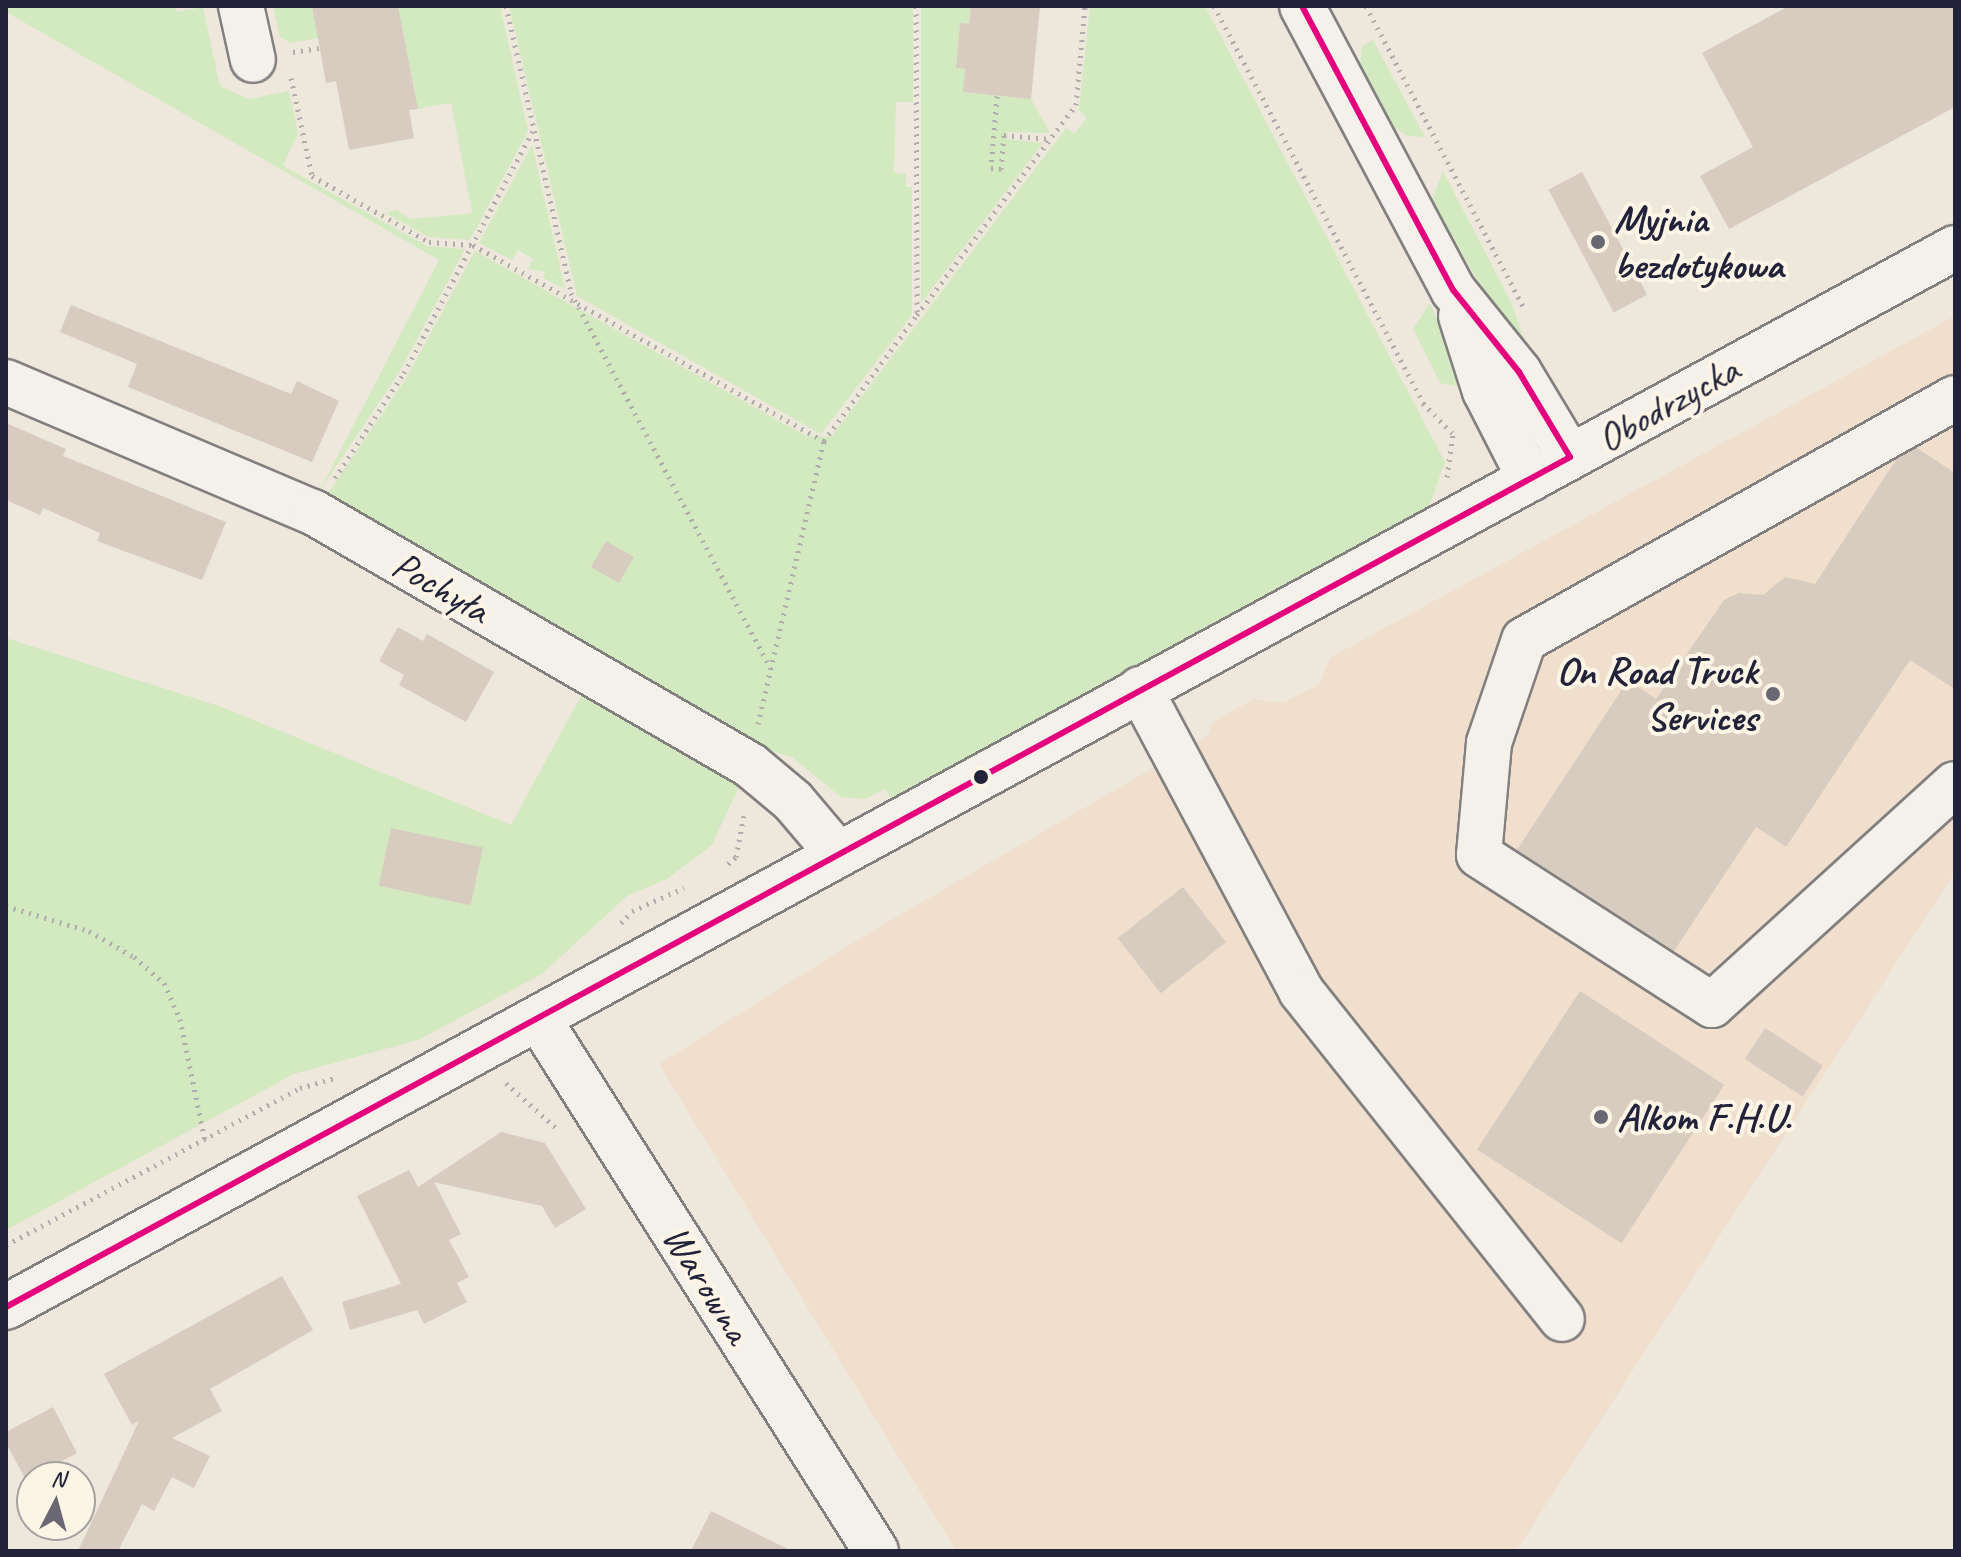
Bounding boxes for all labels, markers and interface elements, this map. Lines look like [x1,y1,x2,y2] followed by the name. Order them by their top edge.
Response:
[1614,195,1783,289] place label: Myjnia bezdotykowa
[1589,233,1607,251] marker: Myjnia bezdotykowa
[1589,346,1747,462] street label: Obodrzycka
[384,540,498,634] street label: Pochyła
[1557,647,1757,741] place label: On Road Truck Services
[1764,685,1782,703] marker: On Road Truck Services
[973,769,989,785] unlabelled marker
[1617,1093,1791,1141] place label: Alkom F.H.U.
[1592,1108,1610,1126] marker: Alkom F.H.U.
[652,1216,762,1352] street label: Warowna
[16,1461,96,1541] north arrow
[50,1464,67,1494] text: N

